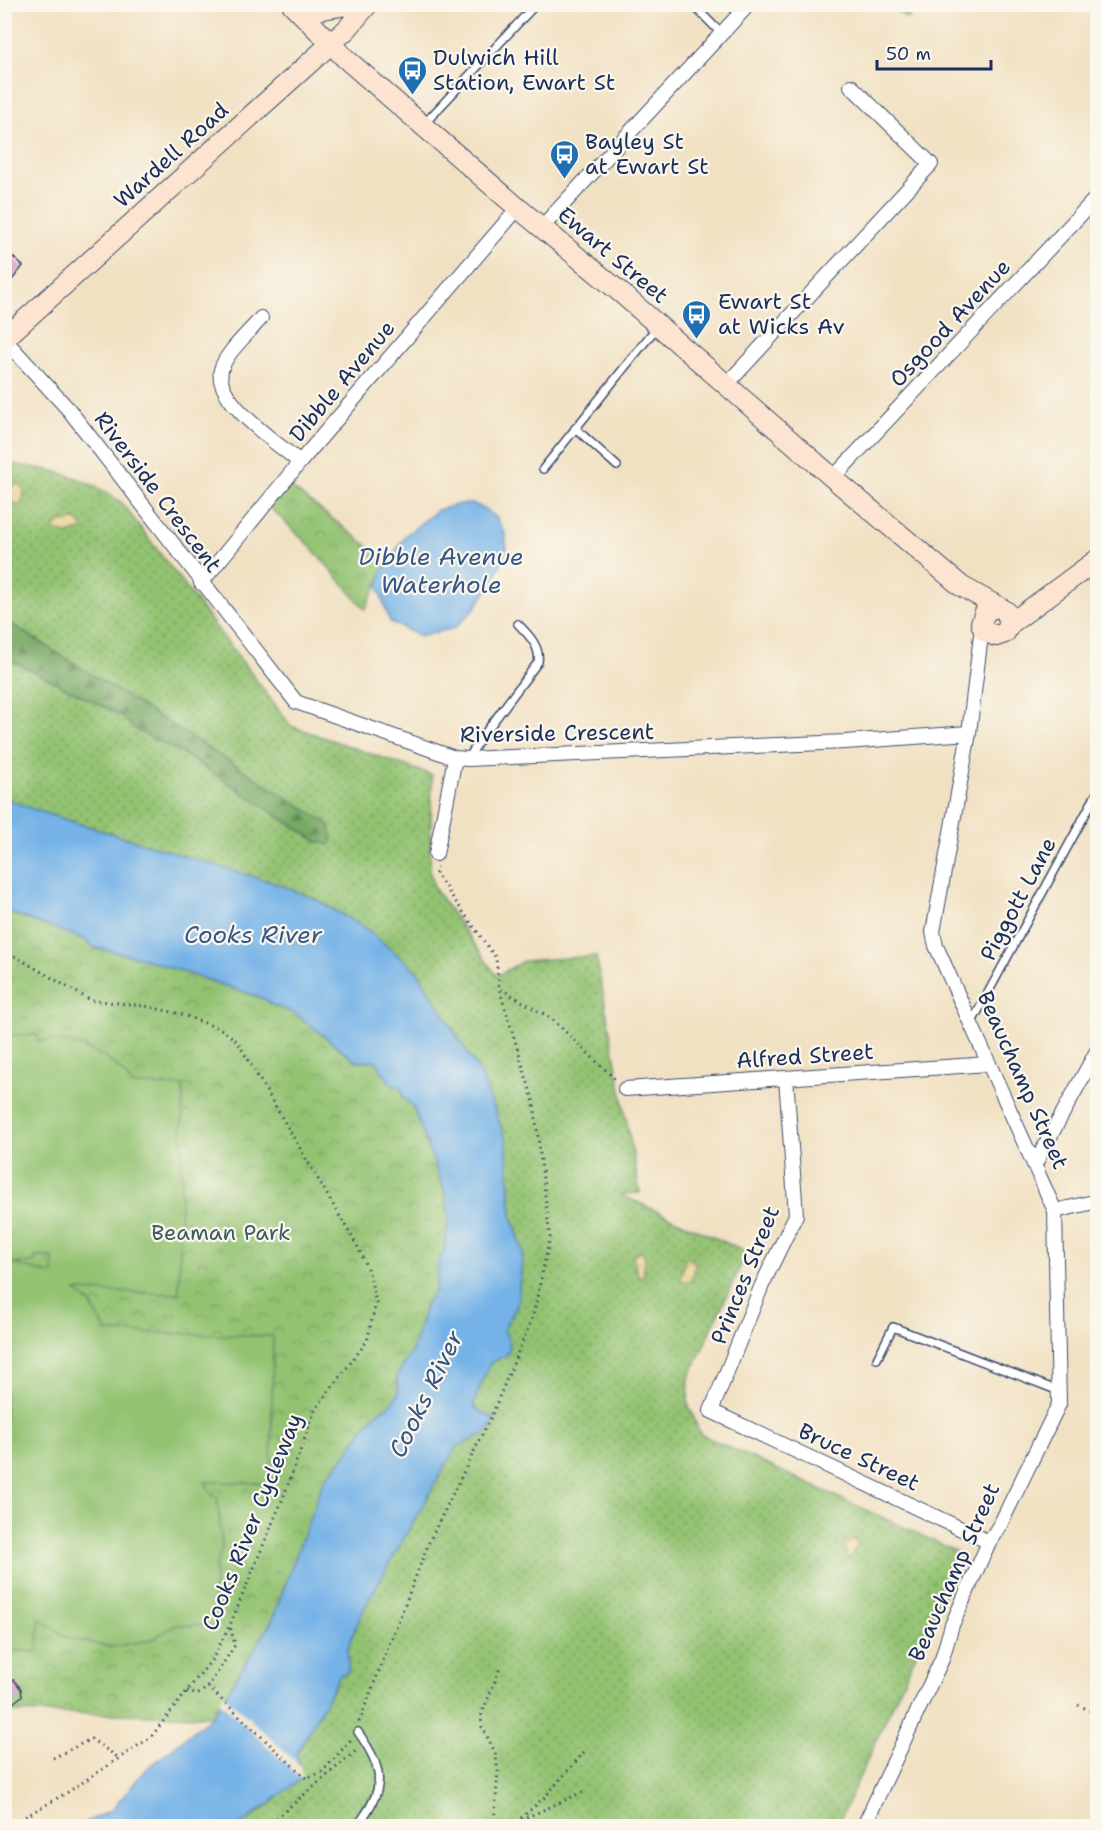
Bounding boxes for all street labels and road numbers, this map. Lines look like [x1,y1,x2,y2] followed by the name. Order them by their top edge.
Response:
[107,96,235,214] street label: Wardell Road
[551,200,675,310] street label: Ewart Street
[883,253,1017,393] street label: Osgood Avenue
[283,314,401,448] street label: Dibble Avenue
[88,406,228,578] street label: Riverside Crescent
[459,717,655,749] street label: Riverside Crescent
[973,832,1063,966] street label: Piggott Lane
[971,986,1075,1174] street label: Beauchamp Street
[735,1037,875,1075] street label: Alfred Street
[704,1201,786,1349] street label: Princes Street
[195,1409,309,1635] street label: Cooks River Cycleway
[794,1416,924,1498] street label: Bruce Street
[902,1478,1006,1666] street label: Beauchamp Street

